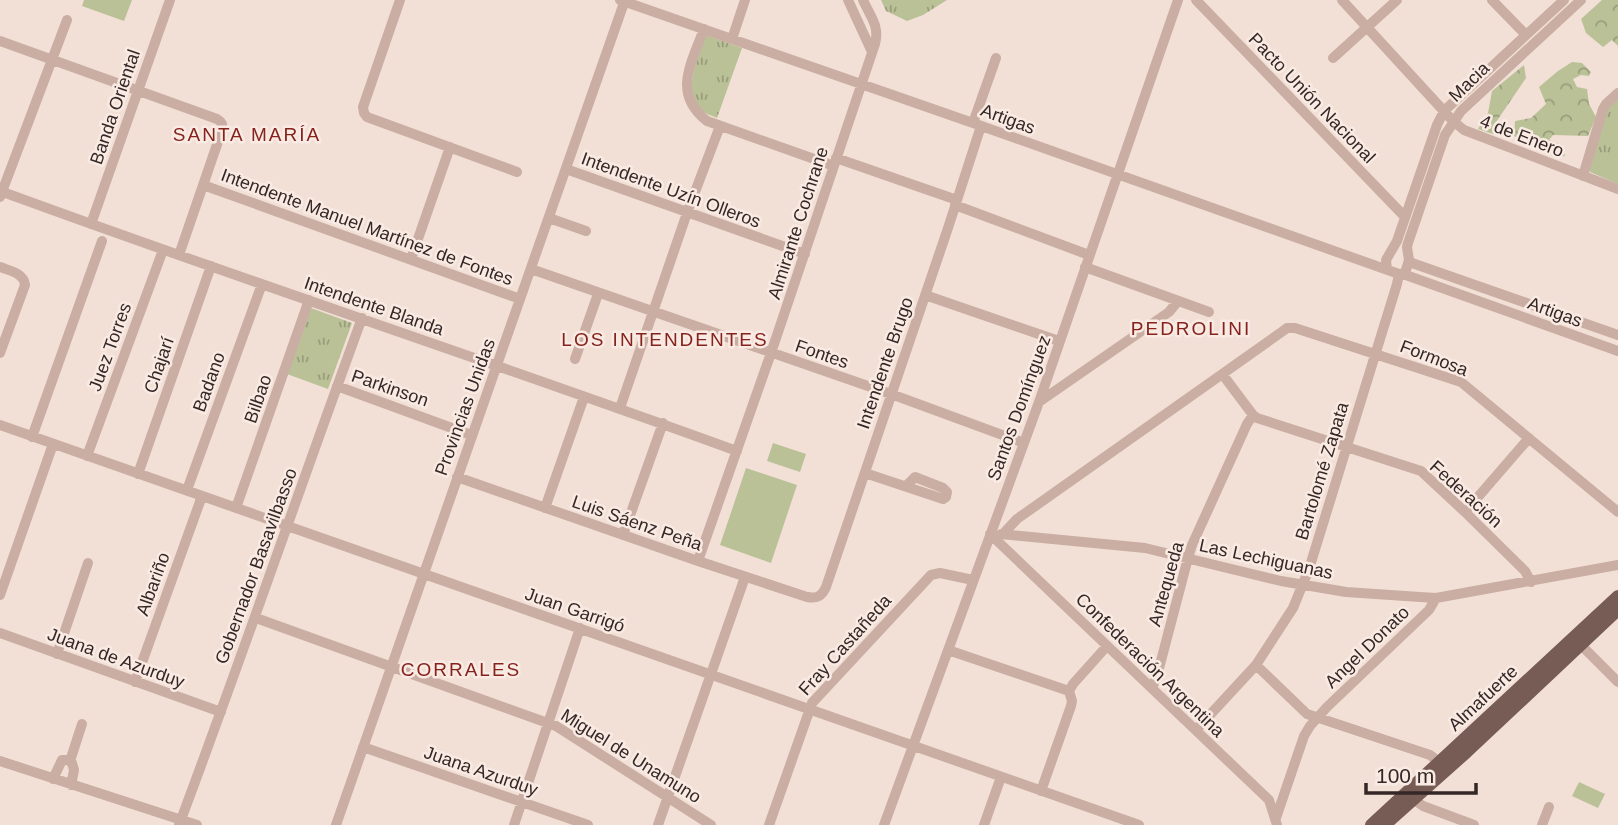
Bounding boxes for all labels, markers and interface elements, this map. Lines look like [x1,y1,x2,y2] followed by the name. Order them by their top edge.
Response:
[1245,29,1379,167] street label: Pacto Unión Nacional
[86,47,144,167] street label: Banda Oriental
[1445,57,1494,106] street label: Macia
[978,100,1038,138] street label: Artigas
[1477,111,1567,161] street label: 4 de Enero
[173,124,321,145] district label: SANTA MARÍA
[764,144,832,302] street label: Almirante Cochrane
[579,148,763,232] street label: Intendente Uzín Olleros
[218,165,516,289] street label: Intendente Manuel Martínez de Fontes
[302,273,447,340] street label: Intendente Blanda
[1525,293,1585,331] street label: Artigas
[853,294,917,432] street label: Intendente Brugo
[85,300,135,394] street label: Juez Torres
[1131,318,1251,339] district label: PEDROLINI
[561,329,769,350] district label: LOS INTENDENTES
[983,333,1055,483] street label: Santos Domínguez
[140,334,178,396] street label: Chajarí
[431,336,499,478] street label: Provincias Unidas
[793,336,851,372] street label: Fontes
[1397,336,1472,380] street label: Formosa
[189,349,229,415] street label: Badano
[349,366,431,410] street label: Parkinson
[240,372,276,426] street label: Bilbao
[1292,399,1353,542] street label: Bartolomé Zapata
[1426,456,1506,532] street label: Federación
[211,465,301,667] street label: Gobernador Basavilbasso
[569,491,706,555] street label: Luis Sáenz Peña
[1197,535,1335,583] street label: Las Lechiguanas
[1144,538,1188,629] street label: Antequeda
[132,550,174,618] street label: Albariño
[523,584,627,636] street label: Juan Garrigó
[1072,589,1229,742] street label: Confederación Argentina
[795,590,896,699] street label: Fray Castañeda
[1321,602,1413,692] street label: Angel Donato
[45,624,187,692] street label: Juana de Azurduy
[401,659,521,680] district label: CORRALES
[1444,661,1522,735] street label: Almafuerte
[557,705,705,807] street label: Miguel de Unamuno
[421,742,541,800] street label: Juana Azurduy
[1366,752,1476,796] scale bar
[1376,764,1434,787] text: 100 m

